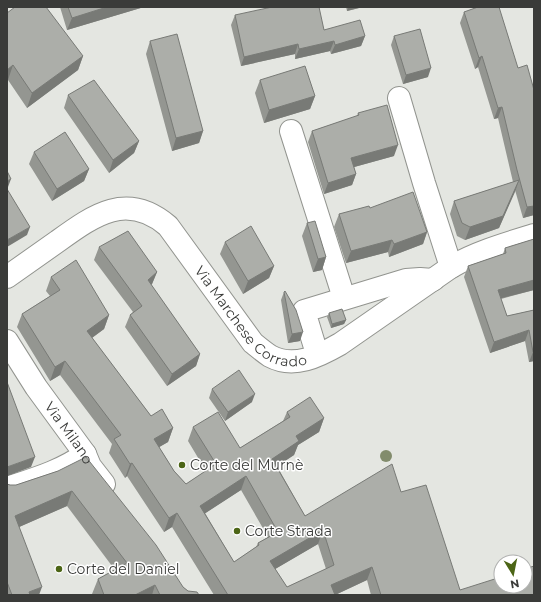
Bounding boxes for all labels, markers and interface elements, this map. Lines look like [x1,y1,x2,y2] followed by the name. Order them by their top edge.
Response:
[191,262,309,371] street label: Via Marchese Corrado
[41,398,97,467] street label: Via Milano
[190,456,303,474] place label: Corte del Murnè
[177,460,187,470] marker: Corte del Murnè
[245,522,332,540] place label: Corte Strada
[232,526,242,536] marker: Corte Strada
[493,554,533,594] north arrow
[67,560,179,578] place label: Corte del Daniel
[54,564,64,574] marker: Corte del Daniel
[509,576,520,592] text: N

